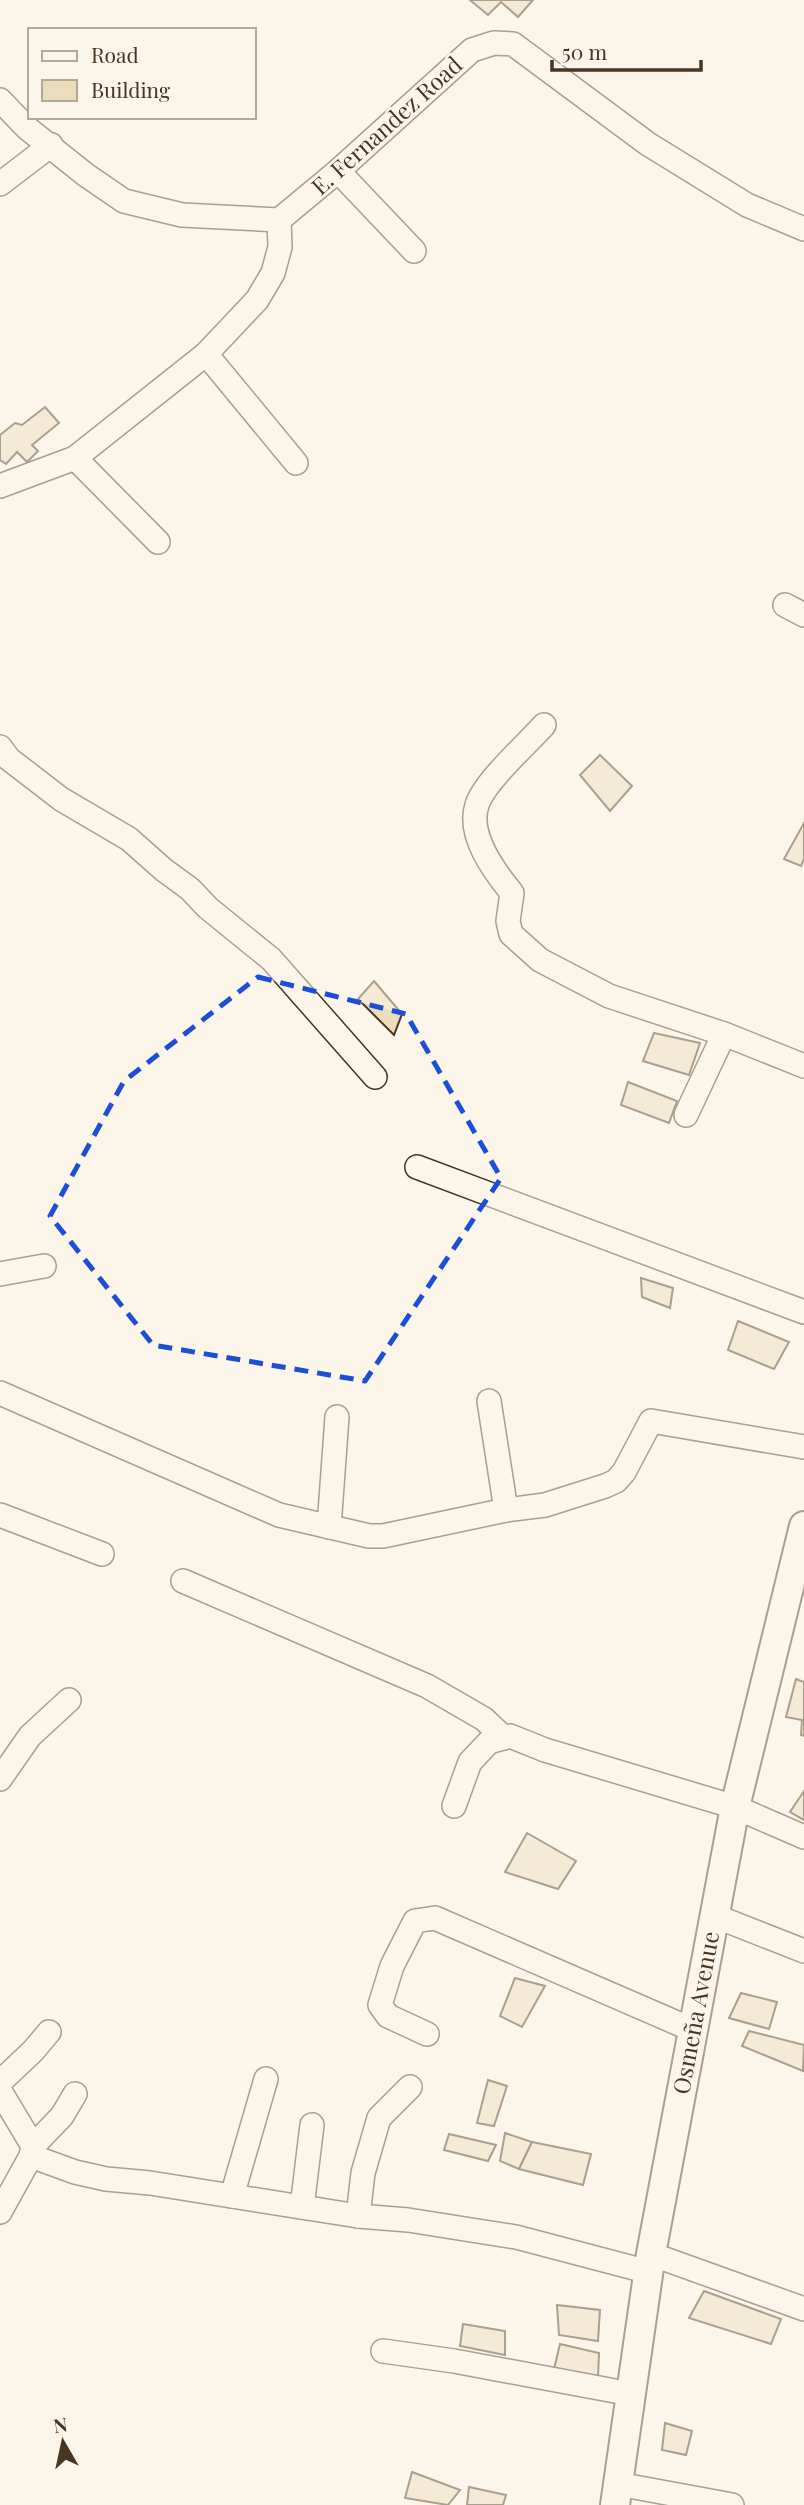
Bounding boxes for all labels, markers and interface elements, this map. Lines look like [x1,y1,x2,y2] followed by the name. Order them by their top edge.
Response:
[28,28,256,119] legend
[552,28,701,72] scale bar
[562,37,608,65] text: 50 m
[91,40,139,68] text: Road
[304,49,468,201] street label: E. Fernandez Road
[91,75,170,103] text: Building
[664,1928,725,2097] street label: Osmeña Avenue
[28,2407,98,2477] north arrow
[51,2410,69,2438] text: N

